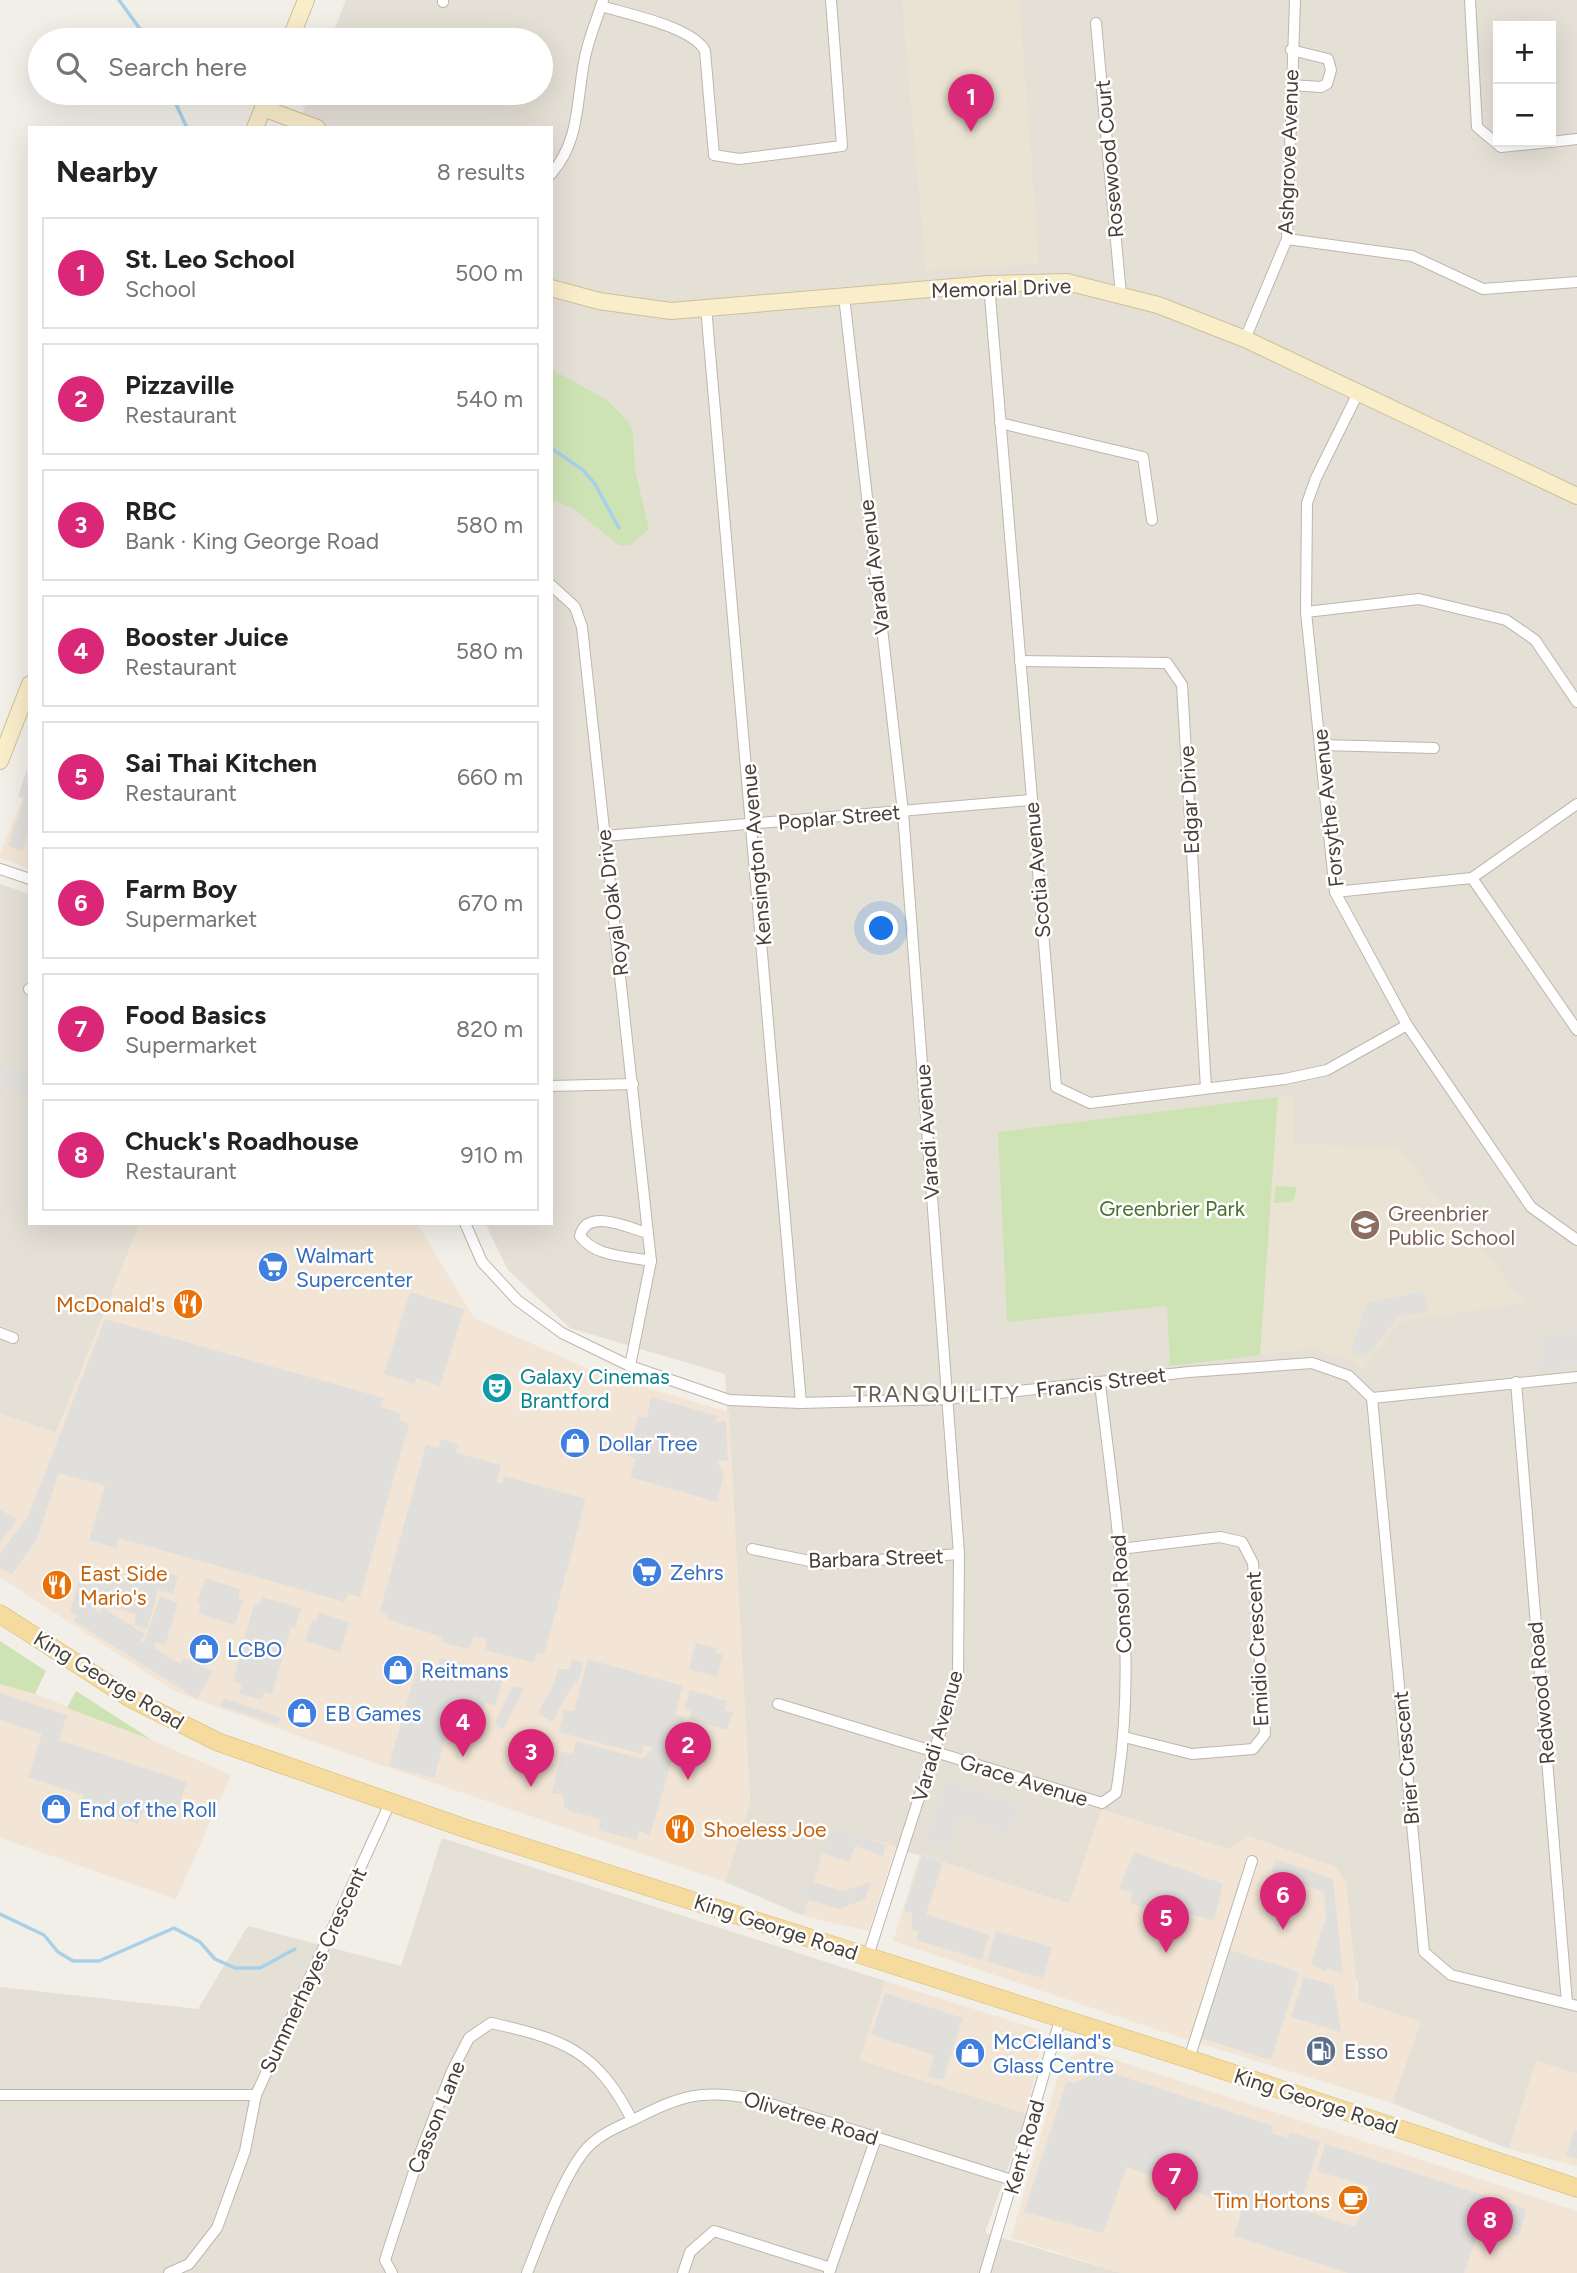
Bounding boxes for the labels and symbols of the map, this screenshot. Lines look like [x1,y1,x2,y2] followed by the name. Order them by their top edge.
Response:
[1273,69,1303,235] street label: Ashgrove Avenue
[948,74,994,132] pin: 1
[1090,79,1128,239] street label: Rosewood Court
[930,273,1072,303] street label: Memorial Drive
[853,498,895,636] street label: Varadi Avenue
[1307,728,1349,888] street label: Forsythe Avenue
[1174,745,1204,855] street label: Edgar Drive
[736,763,776,947] street label: Kensington Avenue
[777,799,901,835] street label: Poplar Street
[1019,801,1055,939] street label: Scotia Avenue
[591,828,633,978] street label: Royal Oak Drive
[864,911,898,945] your location
[910,1063,944,1201] street label: Varadi Avenue
[1099,1196,1246,1221] park label: Greenbrier Park
[1388,1201,1515,1250] place label: Greenbrier Public School
[1348,1208,1382,1242] school or university icon: Greenbrier Public School
[296,1243,413,1292] place label: Walmart Supercenter
[256,1250,290,1284] supermarket icon: Walmart Supercenter
[171,1287,205,1321] restaurant icon: McDonald's
[56,1292,165,1317] place label: McDonald's
[1035,1362,1167,1402] street label: Francis Street
[520,1364,670,1413] place label: Galaxy Cinemas Brantford
[480,1371,514,1405] theatre icon: Galaxy Cinemas Brantford
[853,1380,1021,1408] district label: TRANQUILITY
[558,1426,592,1460] shop icon: Dollar Tree
[598,1431,698,1456] place label: Dollar Tree
[1105,1534,1137,1654] street label: Consol Road
[808,1543,944,1573] street label: Barbara Street
[630,1555,664,1589] supermarket icon: Zehrs
[670,1560,724,1585] place label: Zehrs
[80,1561,168,1610] place label: East Side Mario's
[40,1568,74,1602] restaurant icon: East Side Mario's
[1240,1571,1274,1727] street label: Emidio Crescent
[1522,1621,1560,1765] street label: Redwood Road
[29,1625,189,1735] street label: King George Road
[187,1632,221,1666] shop icon: LCBO
[227,1637,282,1662] place label: LCBO
[381,1653,415,1687] shop icon: Reitmans
[421,1658,509,1683] place label: Reitmans
[906,1667,968,1805] street label: Varadi Avenue
[1388,1690,1424,1826] street label: Brier Crescent
[285,1696,319,1730] shop icon: EB Games
[440,1699,486,1757] pin: 4
[325,1701,421,1726] place label: EB Games
[665,1722,711,1780] pin: 2
[508,1729,554,1787] pin: 3
[957,1749,1091,1811] street label: Grace Avenue
[39,1792,73,1826] shop icon: End of the Roll
[79,1797,217,1822] place label: End of the Roll
[663,1812,697,1846] restaurant icon: Shoeless Joe
[703,1817,827,1842] place label: Shoeless Joe
[254,1863,372,2077] street label: Summerhayes Crescent
[1260,1872,1306,1930] pin: 6
[691,1889,861,1965] street label: King George Road
[1143,1895,1189,1953] pin: 5
[993,2029,1114,2078] place label: McClelland's Glass Centre
[1304,2034,1338,2068] fuel station icon: Esso
[953,2036,987,2070] shop icon: McClelland's Glass Centre
[1344,2039,1388,2064] place label: Esso
[402,2057,470,2177] street label: Casson Lane
[1231,2063,1401,2139] street label: King George Road
[741,2086,881,2150] street label: Olivetree Road
[999,2097,1049,2197] street label: Kent Road
[1152,2153,1198,2211] pin: 7
[1336,2183,1370,2217] cafe icon: Tim Hortons
[1214,2188,1330,2213] place label: Tim Hortons
[1467,2197,1513,2255] pin: 8

